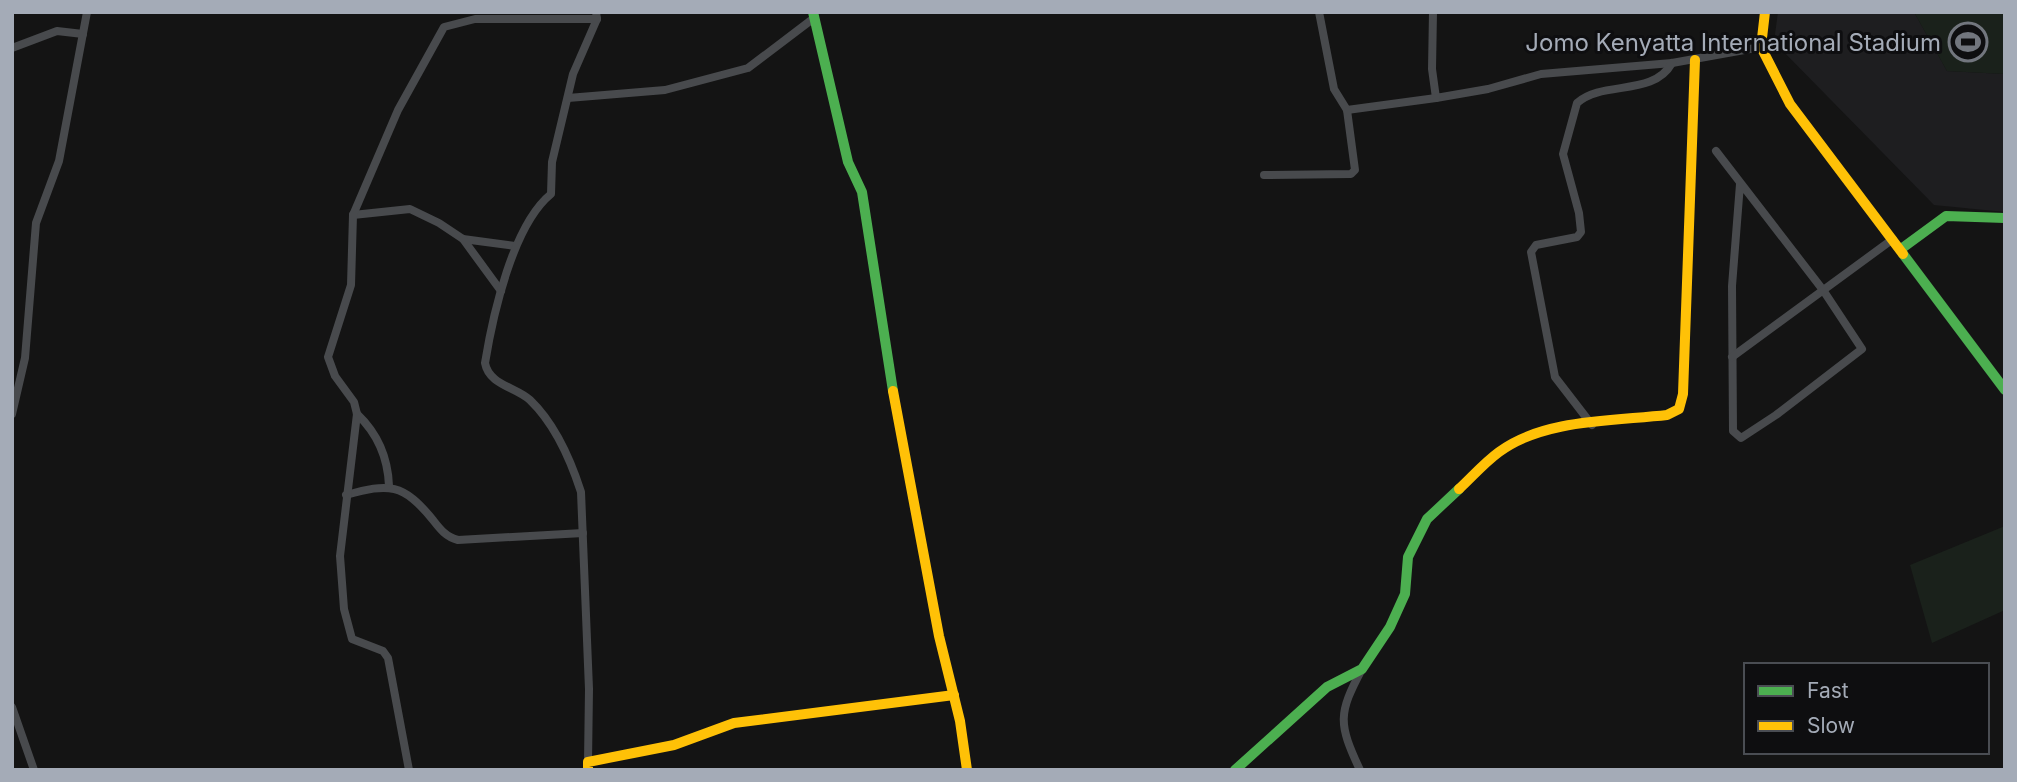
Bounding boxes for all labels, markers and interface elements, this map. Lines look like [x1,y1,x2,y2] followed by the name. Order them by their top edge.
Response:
[1947,21,1989,63] sports icon: Jomo Kenyatta International Stadium
[1525,28,1941,57] place label: Jomo Kenyatta International Stadium
[1744,663,1989,754] legend
[1807,678,1849,703] text: Fast
[1807,713,1855,738] text: Slow

